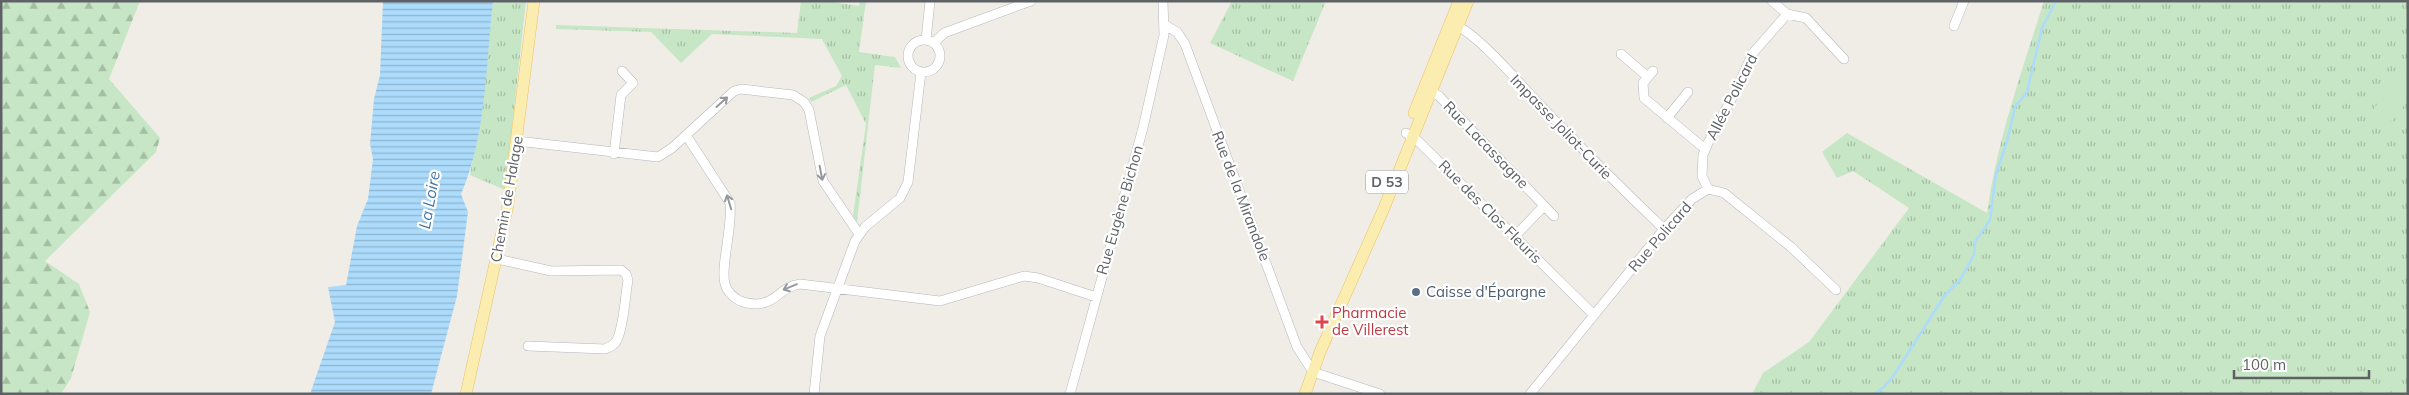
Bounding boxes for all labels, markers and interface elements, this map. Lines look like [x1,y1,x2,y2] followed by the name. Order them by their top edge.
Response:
[1702,50,1761,143] street label: Allée Policard
[1506,70,1616,183] street label: Impasse Joliot-Curie
[715,96,728,107] one-way arrow
[1440,97,1533,192] street label: Rue Lacassagne
[1208,128,1275,263] street label: Rue de la Mirandole
[486,134,527,264] street label: Chemin de Halage
[1092,143,1147,277] street label: Rue Eugène Bichon
[1435,156,1546,267] street label: Rue des Clos Fleuris
[817,164,827,180] one-way arrow
[414,169,444,231] water label: La Loire
[1366,170,1408,193] road number: D 53
[723,194,733,210] one-way arrow
[1624,198,1695,276] street label: Rue Policard
[1426,282,1546,301] place label: Caisse d'Épargne
[783,283,798,292] one-way arrow
[1410,286,1422,298] marker: Caisse d'Épargne
[1332,303,1409,339] place label: Pharmacie de Villerest
[1316,316,1328,328] marker: Pharmacie de Villerest
[2234,348,2369,380] scale bar
[2242,355,2286,374] text: 100 m

